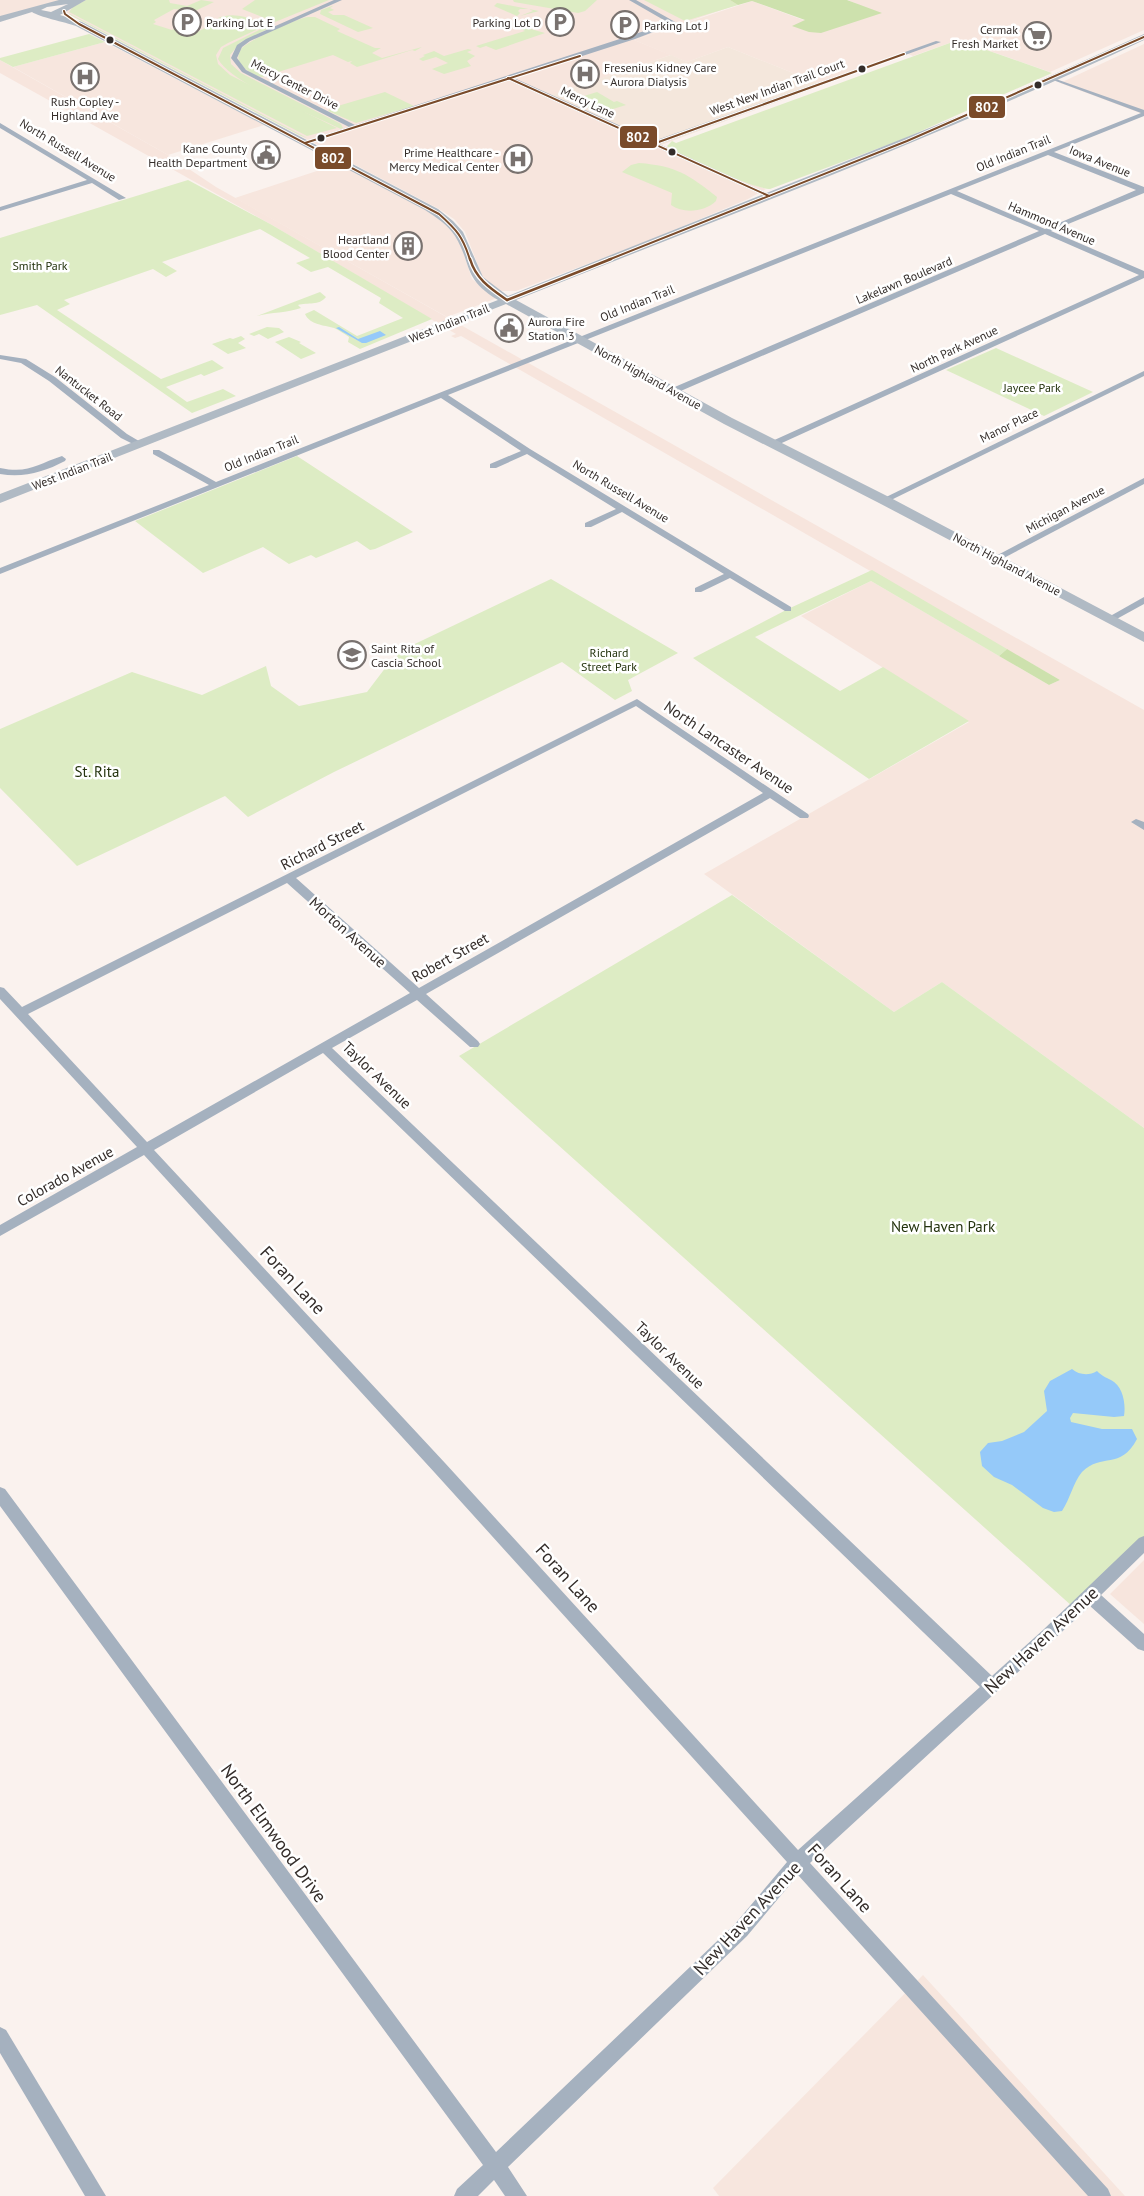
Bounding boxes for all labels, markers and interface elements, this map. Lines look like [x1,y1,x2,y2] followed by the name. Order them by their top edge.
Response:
[172,7,202,37] parking icon: Parking Lot E
[545,7,575,37] parking icon: Parking Lot D
[610,10,640,40] parking icon: Parking Lot J
[206,15,273,30] place label: Parking Lot E
[472,15,541,30] place label: Parking Lot D
[644,18,708,33] place label: Parking Lot J
[1022,21,1052,51] supermarket icon: Cermak Fresh Market
[952,22,1018,51] place label: Cermak Fresh Market
[105,35,115,45] unlabelled marker
[249,55,341,113] street label: Mercy Center Drive
[708,56,846,118] street label: West New Indian Trail Court
[570,59,600,89] hospital icon: Fresenius Kidney Care - Aurora Dialysis
[604,60,717,89] place label: Fresenius Kidney Care - Aurora Dialysis
[70,62,100,92] hospital icon: Rush Copley - Highland Ave
[857,64,867,74] unlabelled marker
[1033,80,1043,90] unlabelled marker
[559,83,617,121] street label: Mercy Lane
[51,94,119,123] place label: Rush Copley - Highland Ave
[968,95,1006,119] line badge: 802
[975,98,999,116] text: 802
[17,115,119,185] street label: North Russell Avenue
[619,125,658,149] line badge: 802
[626,128,650,146] text: 802
[974,131,1053,175] street label: Old Indian Trail
[316,133,326,143] unlabelled marker
[251,140,281,170] public building icon: Kane County Health Department
[148,141,247,170] place label: Kane County Health Department
[1067,142,1133,180] street label: Iowa Avenue
[503,144,533,174] hospital icon: Prime Healthcare - Mercy Medical Center
[389,145,499,174] place label: Prime Healthcare - Mercy Medical Center
[314,146,352,170] line badge: 802
[667,147,677,157] unlabelled marker
[321,149,345,167] text: 802
[1006,198,1098,248] street label: Hammond Avenue
[393,231,423,261] building icon: Heartland Blood Center
[323,232,389,261] place label: Heartland Blood Center
[854,253,954,307] street label: Lakelawn Boulevard
[12,258,68,273] park label: Smith Park
[598,281,677,325] street label: Old Indian Trail
[407,300,492,346] street label: West Indian Trail
[494,313,524,343] public building icon: Aurora Fire Station 3
[528,314,585,343] place label: Aurora Fire Station 3
[908,322,1000,376] street label: North Park Avenue
[592,341,704,413] street label: North Highland Avenue
[52,362,126,424] street label: Nantucket Road
[1002,380,1061,395] park label: Jaycee Park
[977,404,1041,446] street label: Manor Place
[222,431,301,475] street label: Old Indian Trail
[30,449,115,493] street label: West Indian Trail
[570,456,672,526] street label: North Russell Avenue
[1023,482,1107,536] street label: Michigan Avenue
[951,529,1063,599] street label: North Highland Avenue
[337,640,367,670] school or university icon: Saint Rita of Cascia School
[371,641,442,670] place label: Saint Rita of Cascia School
[581,645,637,674] park label: Richard Street Park
[660,696,798,798] street label: North Lancaster Avenue
[75,762,119,781] park label: St. Rita
[277,816,367,874] street label: Richard Street
[306,892,390,972] street label: Morton Avenue
[408,928,492,986] street label: Robert Street
[338,1037,416,1113] street label: Taylor Avenue
[13,1142,117,1210] street label: Colorado Avenue
[891,1217,996,1236] park label: New Haven Park
[255,1241,331,1319] street label: Foran Lane
[631,1317,709,1393] street label: Taylor Avenue
[531,1539,605,1617] street label: Foran Lane
[979,1581,1103,1699] street label: New Haven Avenue
[216,1759,332,1907] street label: North Elmwood Drive
[803,1839,877,1917] street label: Foran Lane
[688,1856,806,1980] street label: New Haven Avenue

